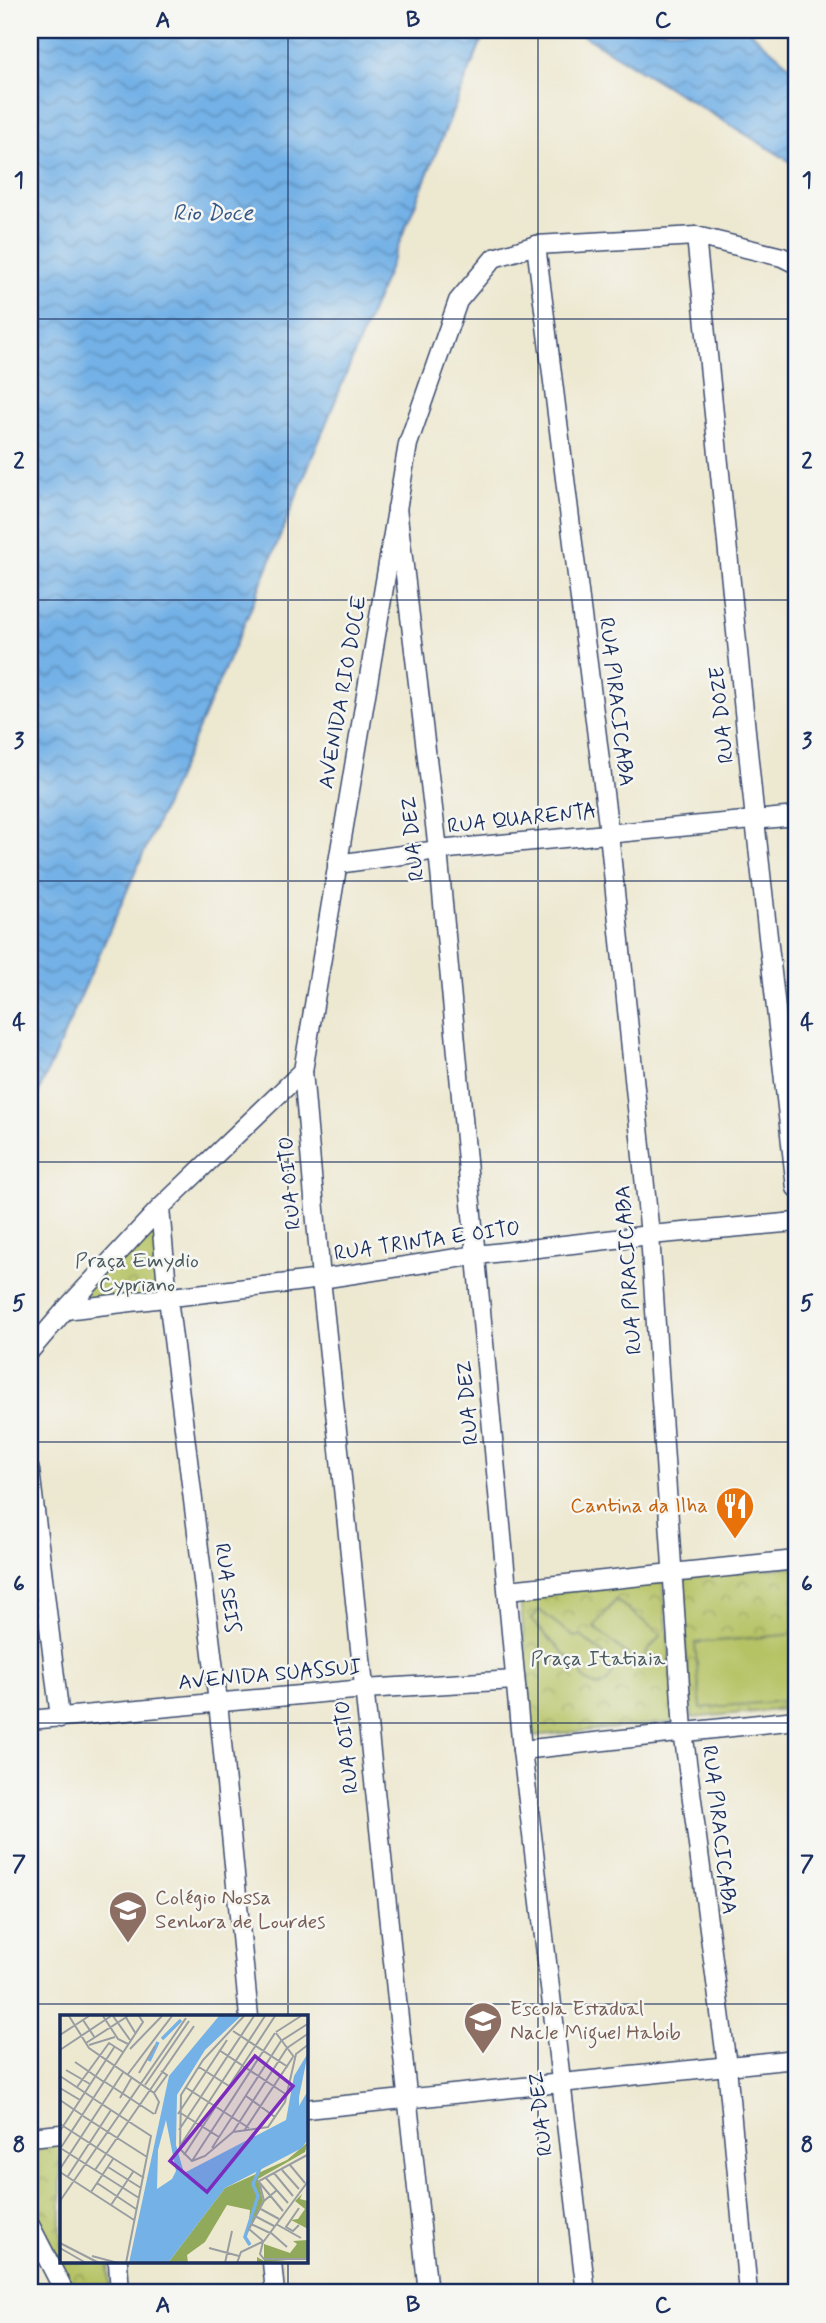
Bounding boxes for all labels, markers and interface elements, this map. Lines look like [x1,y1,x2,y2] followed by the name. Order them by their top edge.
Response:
[155,6,171,36] text: A
[406,6,421,36] text: B
[655,6,672,36] text: C
[14,166,24,196] text: 1
[802,166,812,196] text: 1
[173,199,254,229] water label: Rio Doce
[13,447,25,477] text: 2
[801,447,813,477] text: 2
[312,593,374,791] street label: AVENIDA RIO DOCE
[592,616,640,788] street label: RUA PIRACICABA
[703,665,741,765] street label: RUA DOZE
[14,727,25,757] text: 3
[802,727,813,757] text: 3
[395,796,431,882] street label: RUA DEZ
[446,797,598,841] street label: RUA QUARENTA
[12,1008,26,1038] text: 4
[800,1008,814,1038] text: 4
[272,1135,308,1231] street label: RUA OITO
[609,1184,649,1356] street label: RUA PIRACICABA
[332,1214,522,1268] street label: RUA TRINTA E OITO
[75,1247,199,1299] park label: Praça Emydio Cypriano
[12,1289,26,1319] text: 5
[800,1289,814,1319] text: 5
[450,1360,486,1446] street label: RUA DEZ
[714,1485,756,1540] restaurant icon: Cantina da Ilha
[570,1492,708,1520] place label: Cantina da Ilha
[208,1541,246,1635] street label: RUA SEIS
[13,1570,25,1600] text: 6
[801,1570,813,1600] text: 6
[531,1645,666,1673] park label: Praça Itatiaia
[177,1653,363,1697] street label: AVENIDA SUASSUI
[328,1699,366,1795] street label: RUA OITO
[695,1744,743,1916] street label: RUA PIRACICABA
[12,1850,26,1880] text: 7
[800,1850,814,1880] text: 7
[155,1884,326,1936] place label: Colégio Nossa Senhora de Lourdes
[107,1889,149,1944] school or university icon: Colégio Nossa Senhora de Lourdes
[510,1995,681,2049] place label: Escola Estadual Nacle Miguel Habib
[462,2000,504,2055] school or university icon: Escola Estadual Nacle Miguel Habib
[60,2015,308,2264] inset map
[522,2070,560,2158] street label: RUA DEZ
[13,2131,25,2161] text: 8
[801,2131,813,2161] text: 8
[155,2291,171,2321] text: A
[406,2291,421,2321] text: B
[655,2291,672,2321] text: C

